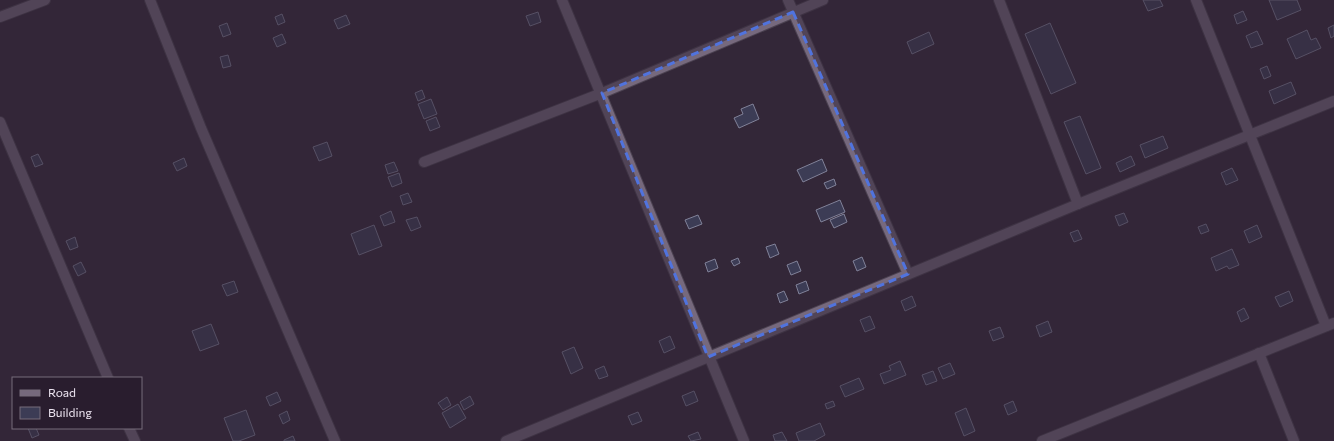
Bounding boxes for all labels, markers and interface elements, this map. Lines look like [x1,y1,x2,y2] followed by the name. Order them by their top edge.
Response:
[12,377,142,429] legend
[48,385,76,399] text: Road
[48,405,92,419] text: Building

